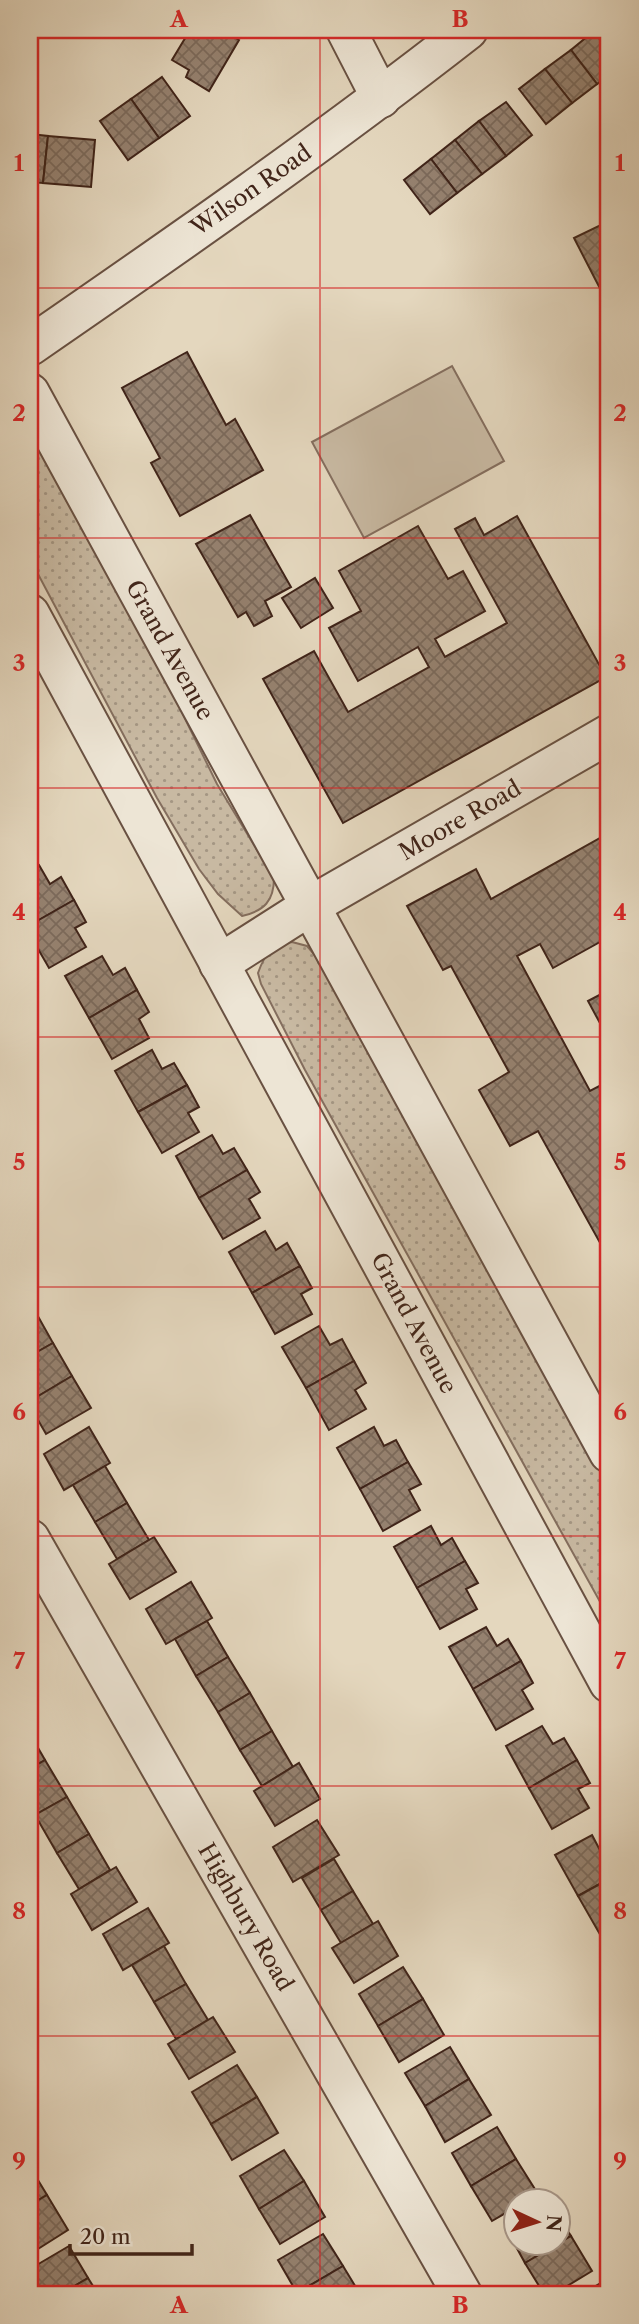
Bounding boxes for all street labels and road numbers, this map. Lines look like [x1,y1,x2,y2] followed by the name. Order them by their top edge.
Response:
[185,138,317,242] street label: Wilson Road
[120,575,220,725] street label: Grand Avenue
[394,774,526,866] street label: Moore Road
[365,1248,463,1398] street label: Grand Avenue
[192,1838,300,1996] street label: Highbury Road

